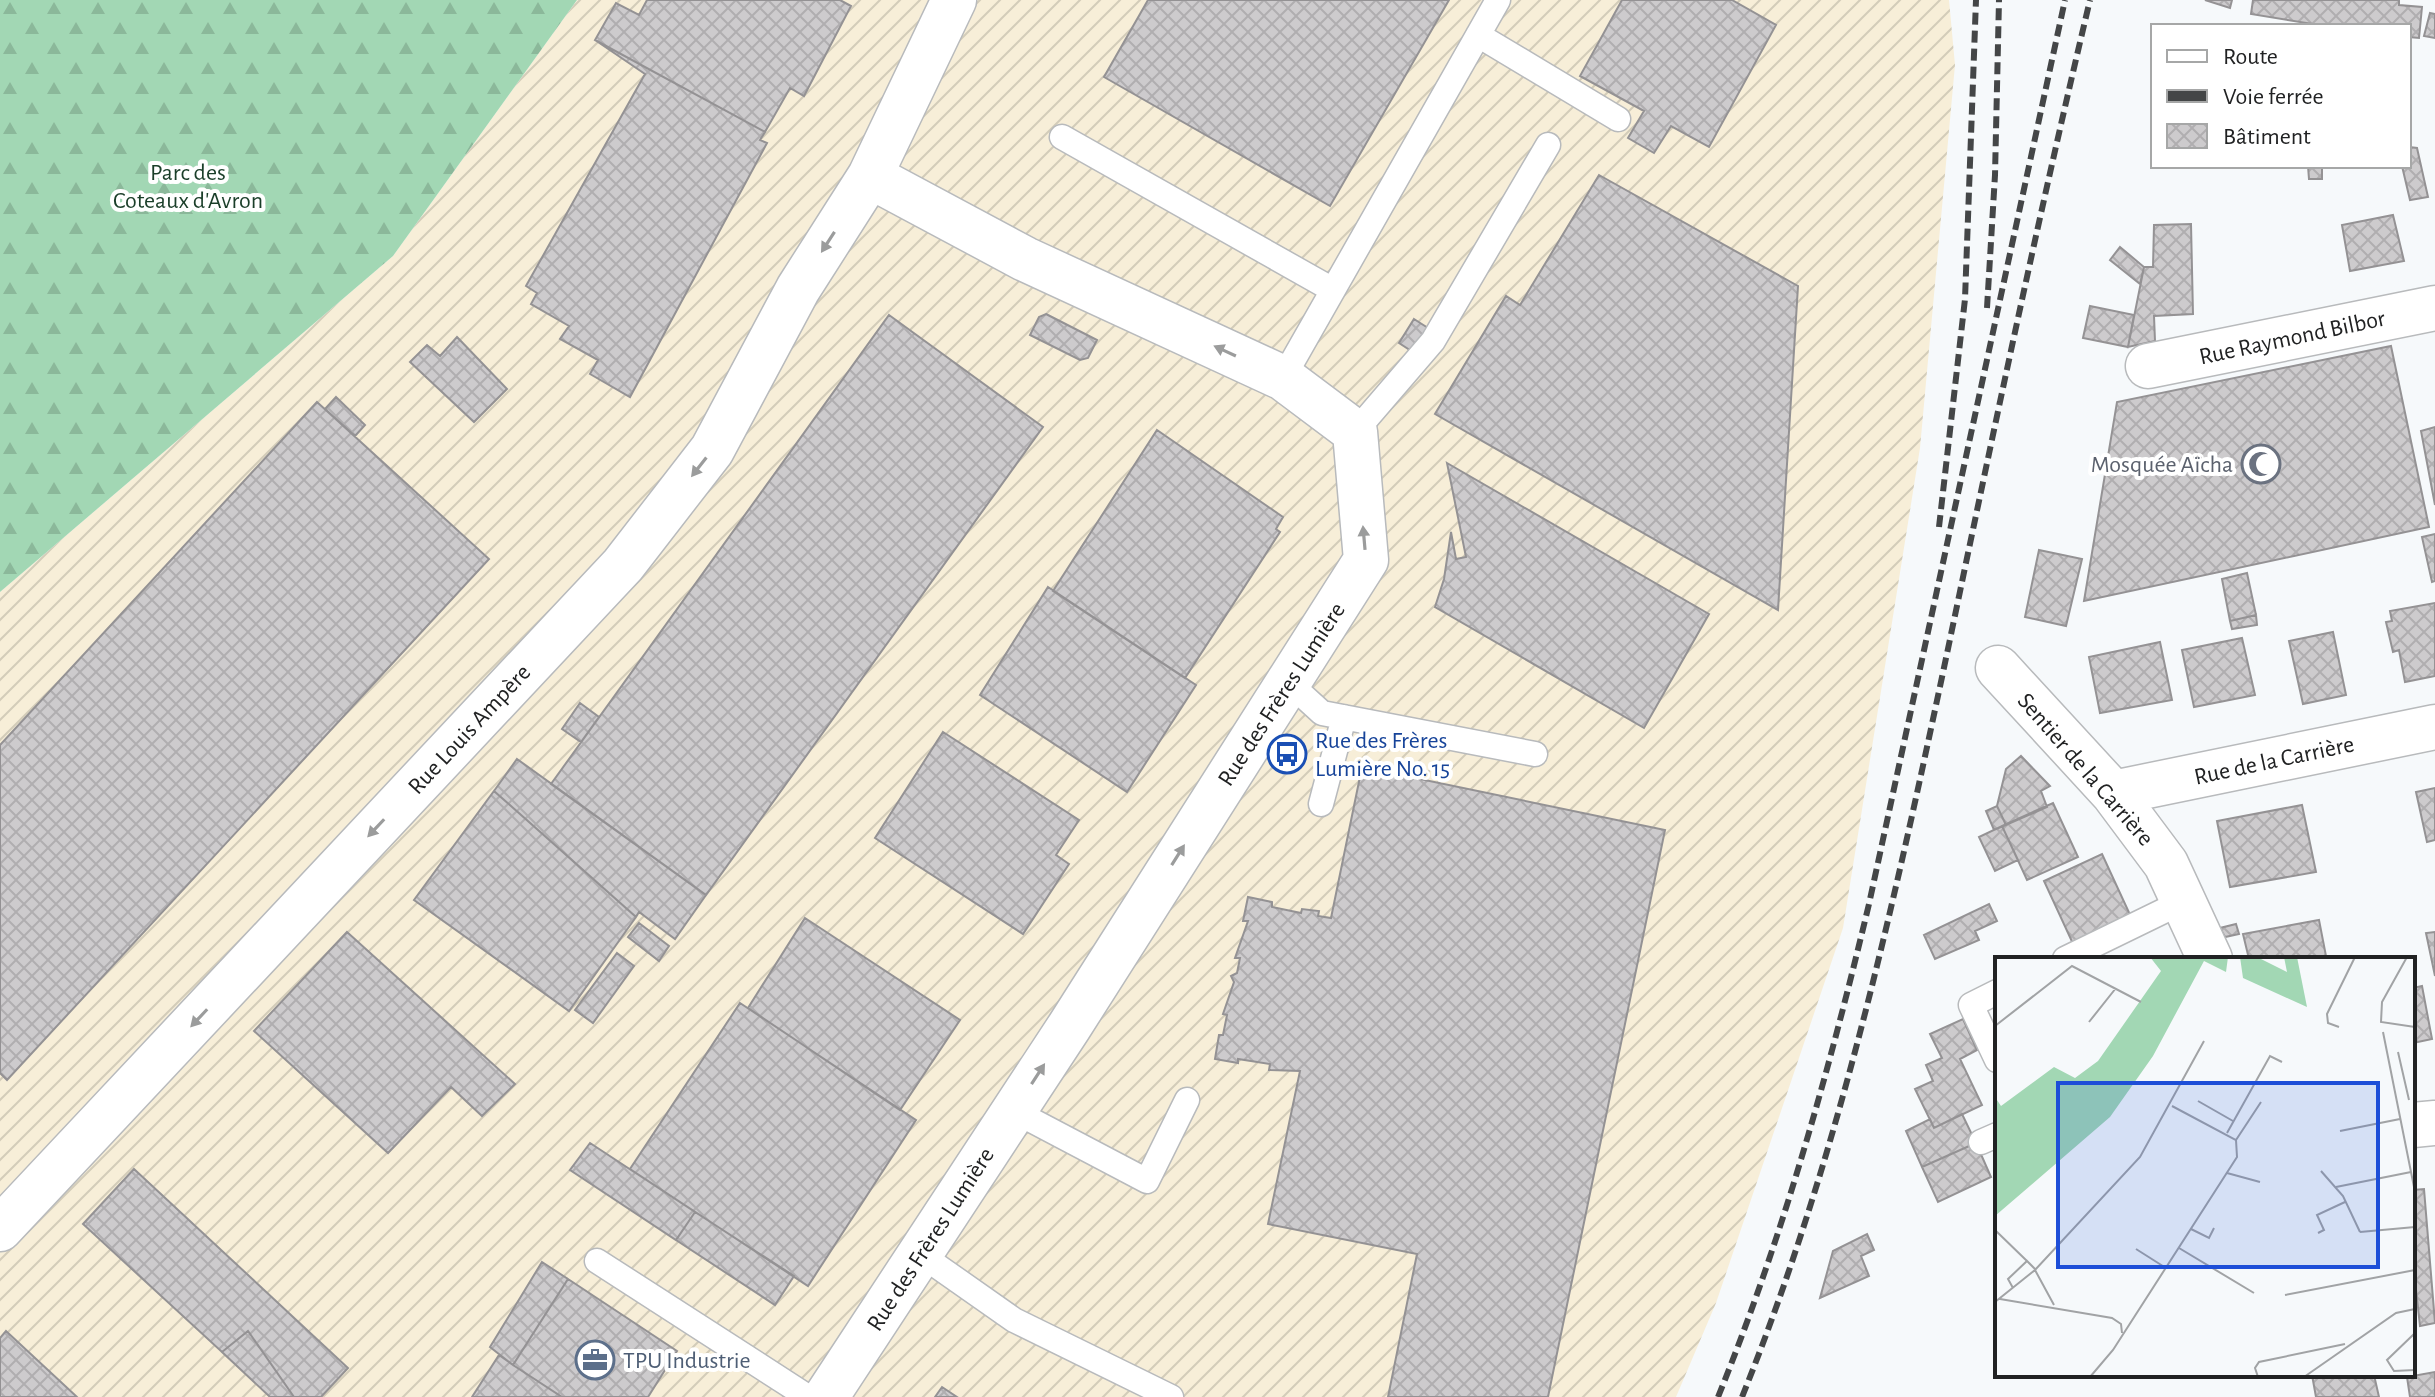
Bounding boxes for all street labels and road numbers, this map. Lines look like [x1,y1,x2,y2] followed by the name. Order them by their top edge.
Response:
[2197,306,2388,369] street label: Rue Raymond Bilbor
[1214,599,1350,790] street label: Rue des Frères Lumière
[404,660,536,799] street label: Rue Louis Ampère
[2013,689,2158,851] street label: Sentier de la Carrière
[2192,732,2356,790] street label: Rue de la Carrière
[863,1144,999,1335] street label: Rue des Frères Lumière

